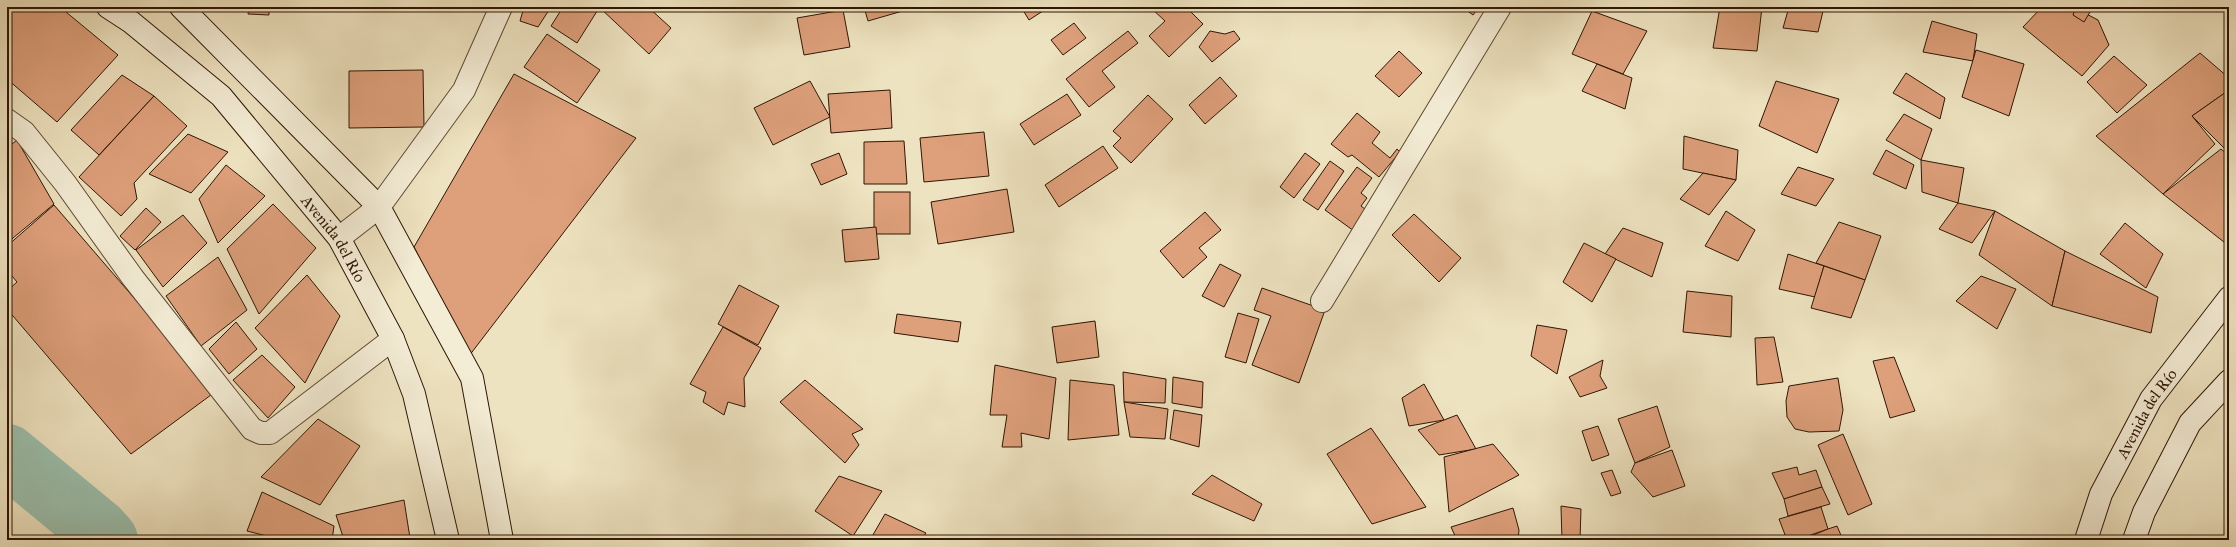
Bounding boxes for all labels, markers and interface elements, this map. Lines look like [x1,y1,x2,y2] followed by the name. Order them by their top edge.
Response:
[296,190,370,285] street label: Avenida del Río
[2112,365,2181,463] street label: Avenida del Río

